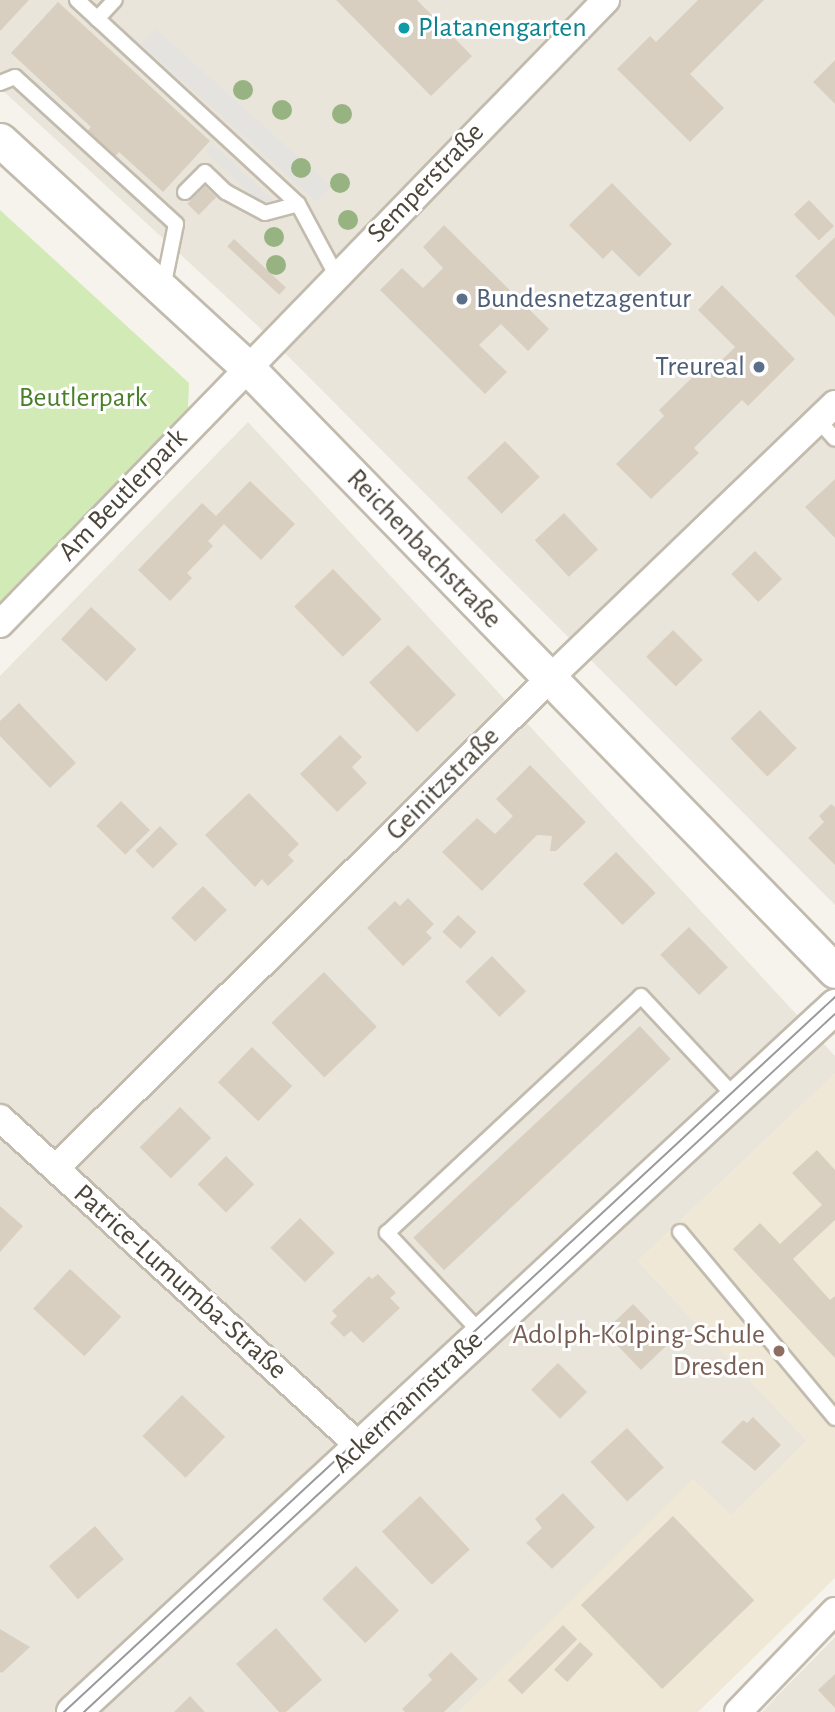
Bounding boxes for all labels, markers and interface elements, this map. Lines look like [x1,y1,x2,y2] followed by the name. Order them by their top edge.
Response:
[418,11,587,45] place label: Platanengarten
[396,20,412,36] marker: Platanengarten
[361,116,491,250] street label: Semperstraße
[476,282,691,316] place label: Bundesnetzagentur
[454,291,470,307] marker: Bundesnetzagentur
[655,350,745,384] place label: Treureal
[751,359,767,375] marker: Treureal
[19,381,147,415] park label: Beutlerpark
[51,422,195,568] street label: Am Beutlerpark
[339,462,509,636] street label: Reichenbachstraße
[379,720,507,848] street label: Geinitzstraße
[66,1177,294,1387] street label: Patrice-Lumumba-Straße
[512,1318,765,1384] place label: Adolph-Kolping-Schule Dresden
[326,1324,490,1480] street label: Ackermannstraße
[771,1343,787,1359] marker: Adolph-Kolping-Schule Dresden

